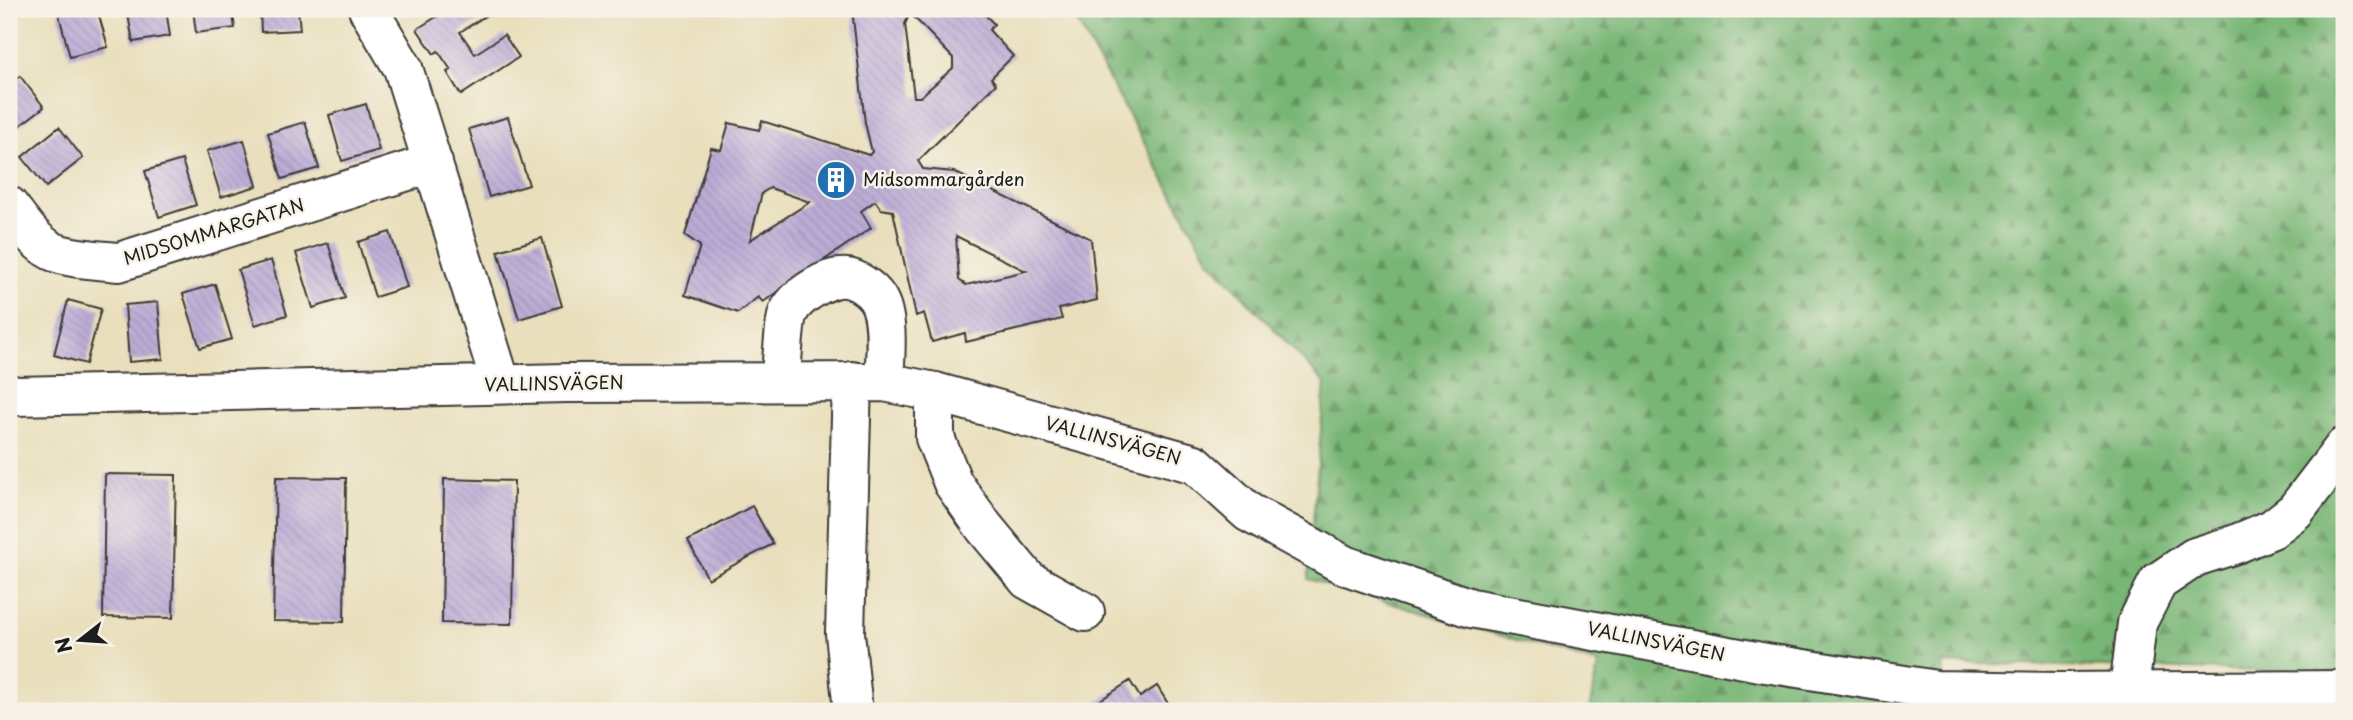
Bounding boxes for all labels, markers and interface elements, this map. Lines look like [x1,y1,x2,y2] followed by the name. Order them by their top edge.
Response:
[815,159,857,201] building icon: Midsommargården
[863,165,1025,192] place label: Midsommargården
[120,190,307,271] street label: MIDSOMMARGATAN
[484,368,624,397] street label: VALLINSVÄGEN
[1043,408,1184,471] street label: VALLINSVÄGEN
[46,604,116,674] north arrow
[1585,614,1727,667] street label: VALLINSVÄGEN
[47,634,78,657] text: N

